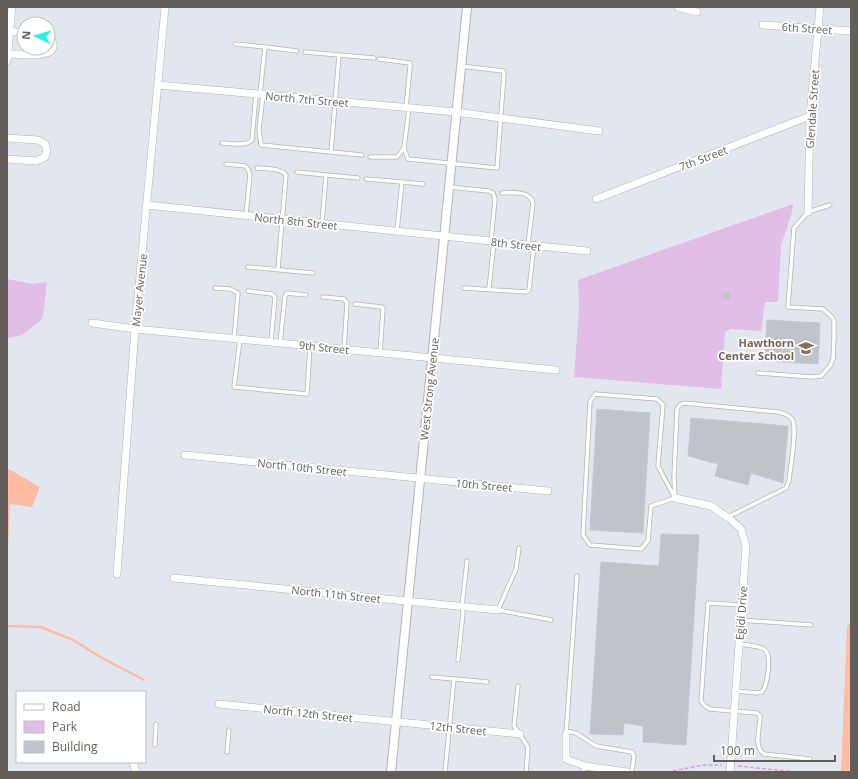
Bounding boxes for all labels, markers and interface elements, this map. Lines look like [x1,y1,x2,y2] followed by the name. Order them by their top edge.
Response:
[16,16,56,56] north arrow
[781,19,833,37] street label: 6th Street
[18,30,33,40] text: N
[802,69,822,149] street label: Glendale Street
[265,88,349,110] street label: North 7th Street
[677,142,729,174] street label: 7th Street
[254,209,338,233] street label: North 8th Street
[490,234,542,254] street label: 8th Street
[128,253,150,327] street label: Mayer Avenue
[718,335,794,363] place label: Hawthorn Center School
[298,337,350,357] street label: 9th Street
[416,337,442,441] street label: West Strong Avenue
[797,339,815,357] school or university icon: Hawthorn Center School
[257,455,347,479] street label: North 10th Street
[455,475,513,495] street label: 10th Street
[291,582,381,606] street label: North 11th Street
[732,585,750,641] street label: Egidi Drive
[16,691,146,763] legend
[52,698,81,715] text: Road
[263,701,353,725] street label: North 12th Street
[52,718,78,735] text: Park
[429,718,487,738] street label: 12th Street
[714,737,835,763] scale bar
[52,738,98,755] text: Building
[720,742,755,759] text: 100 m

